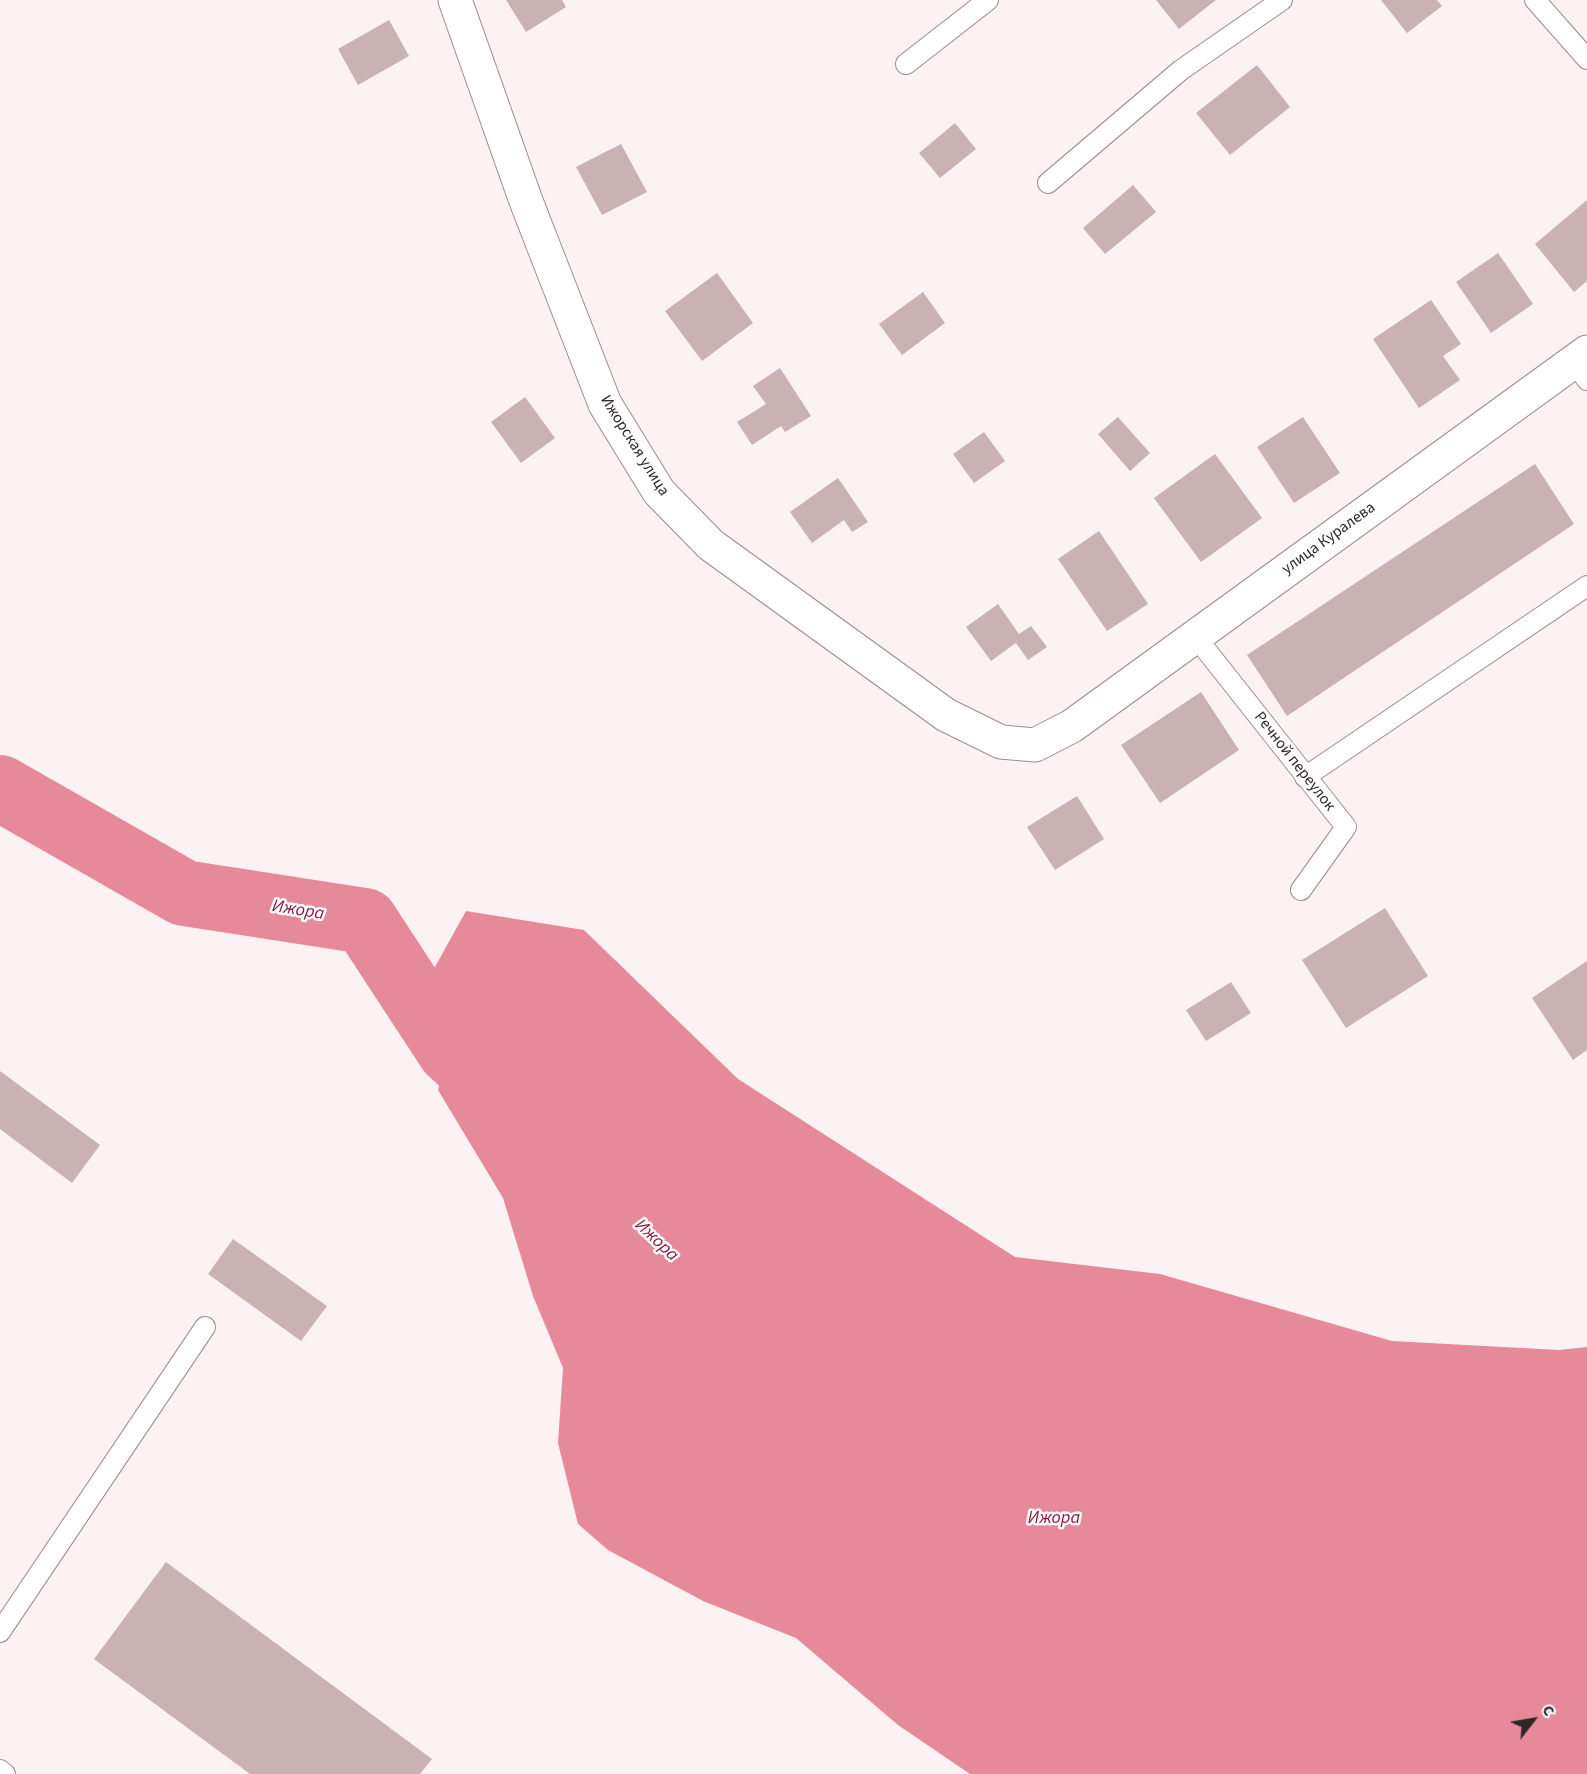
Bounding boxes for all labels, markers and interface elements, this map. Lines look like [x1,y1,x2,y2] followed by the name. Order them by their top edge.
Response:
[595,392,673,500] street label: Ижорская улица
[1278,499,1380,579] street label: улица Куралева
[1249,708,1339,816] street label: Речной переулок
[270,896,326,926] water label: Ижора
[630,1215,682,1267] water label: Ижора
[1028,1508,1080,1530] water label: Ижора
[1503,1690,1563,1750] north arrow
[1537,1701,1560,1720] text: С

